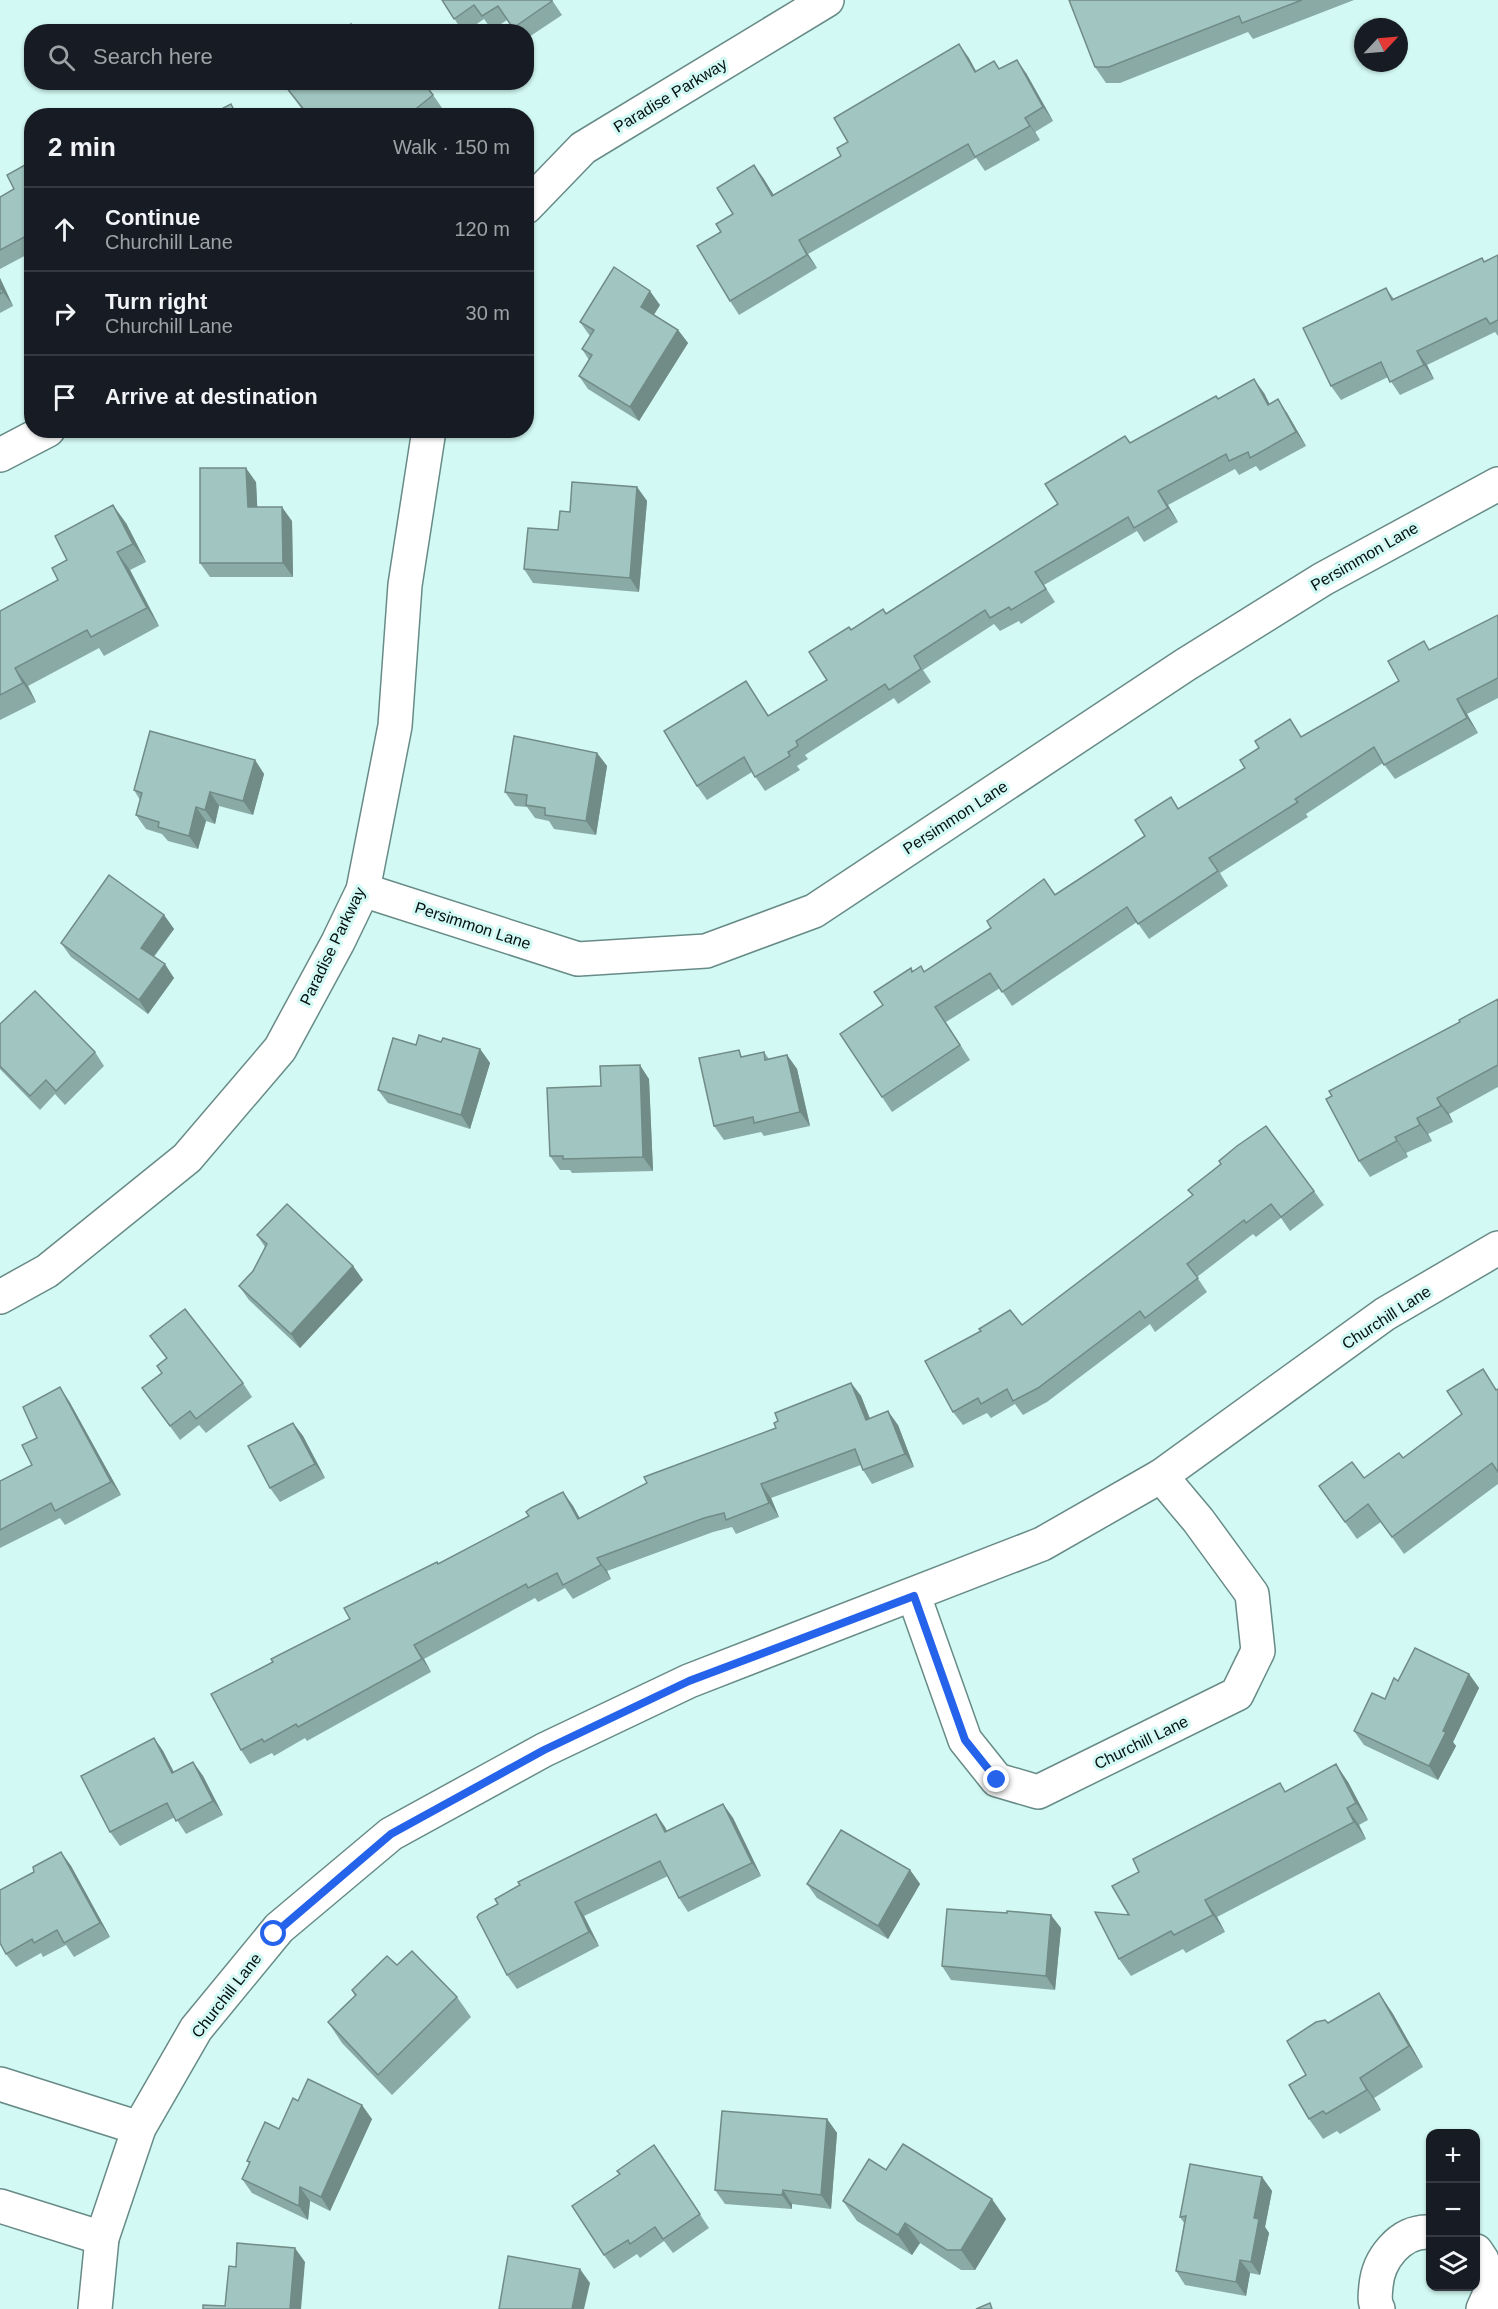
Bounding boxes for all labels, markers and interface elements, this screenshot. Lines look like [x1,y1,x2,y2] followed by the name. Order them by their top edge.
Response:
[1354,18,1408,72] north arrow
[24,24,534,90] search box
[45,41,78,74] icon: search
[93,44,213,69] text: Search here
[611,55,730,136] street label: Paradise Parkway
[48,132,116,162] text: 2 min
[393,136,510,158] text: Walk · 150 m
[105,205,200,230] text: Continue
[48,213,81,246] icon: ahead
[454,218,510,240] text: 120 m
[105,231,233,253] text: Churchill Lane
[105,289,207,314] text: Turn right
[48,297,81,330] icon: right
[466,302,510,324] text: 30 m
[105,315,233,337] text: Churchill Lane
[48,381,81,414] icon: arrive
[105,384,318,409] text: Arrive at destination
[1308,519,1421,594] street label: Persimmon Lane
[900,777,1011,857] street label: Persimmon Lane
[297,885,368,1008] street label: Paradise Parkway
[413,899,533,952] street label: Persimmon Lane
[1339,1282,1434,1352] street label: Churchill Lane
[1092,1712,1191,1773] street label: Churchill Lane
[983,1766,1009,1792] route end
[260,1920,286,1946] route start
[188,1950,265,2041] street label: Churchill Lane
[1426,2129,1480,2291] map controls
[1426,2129,1480,2183] button: +
[1426,2183,1480,2237] button: −
[1426,2237,1480,2291] button: layers

